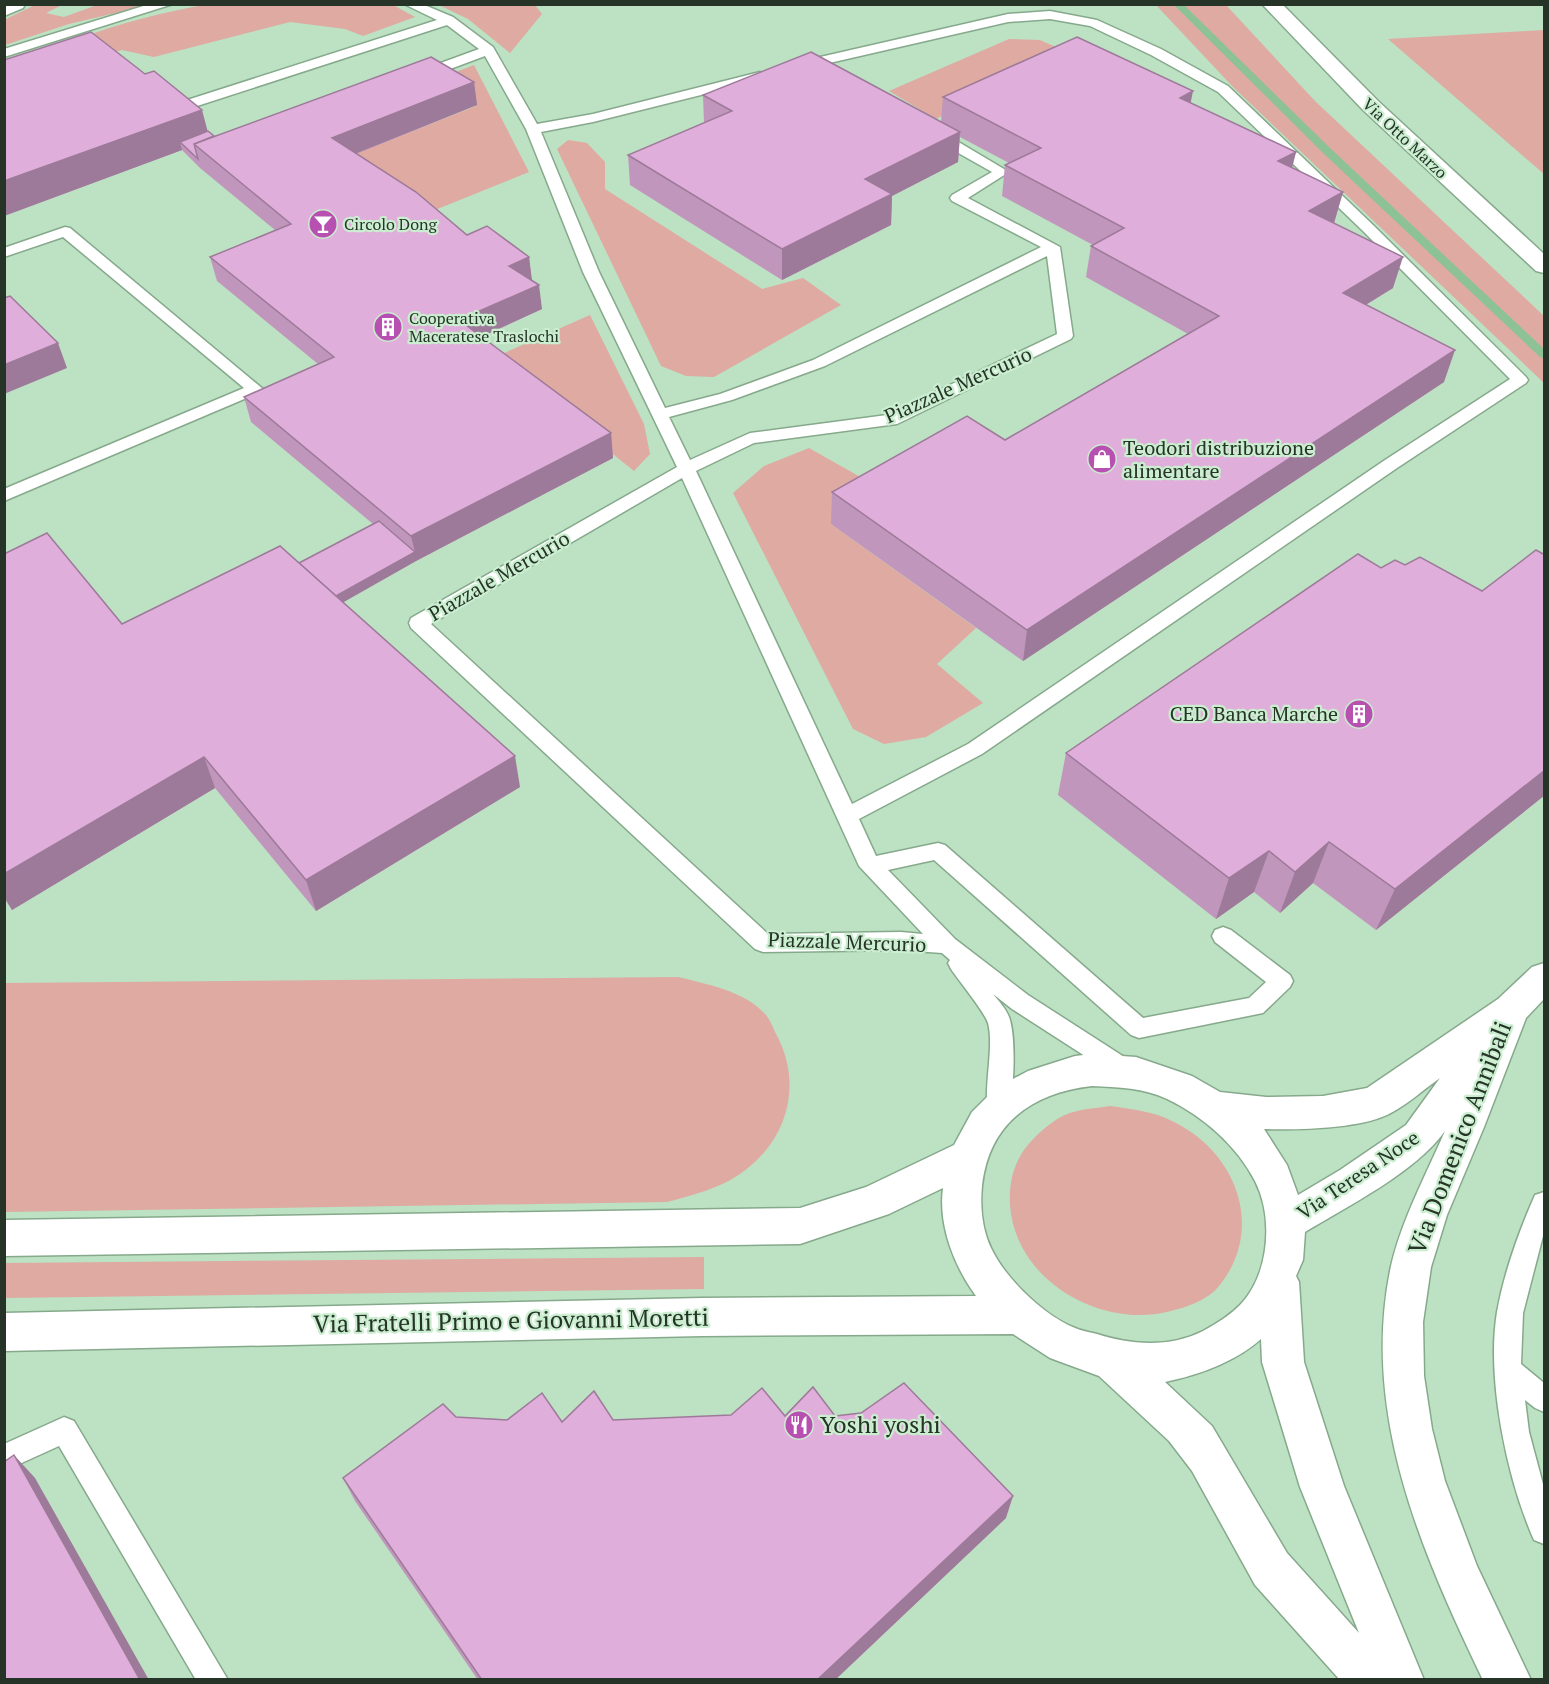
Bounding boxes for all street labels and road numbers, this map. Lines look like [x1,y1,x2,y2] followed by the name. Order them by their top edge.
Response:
[1358,93,1452,183] street label: Via Otto Marzo
[880,340,1036,429] street label: Piazzale Mercurio
[423,524,574,627] street label: Piazzale Mercurio
[767,925,927,958] street label: Piazzale Mercurio
[1400,1016,1518,1259] street label: Via Domenico Annibali
[1291,1124,1424,1225] street label: Via Teresa Noce
[313,1301,709,1339] street label: Via Fratelli Primo e Giovanni Moretti

